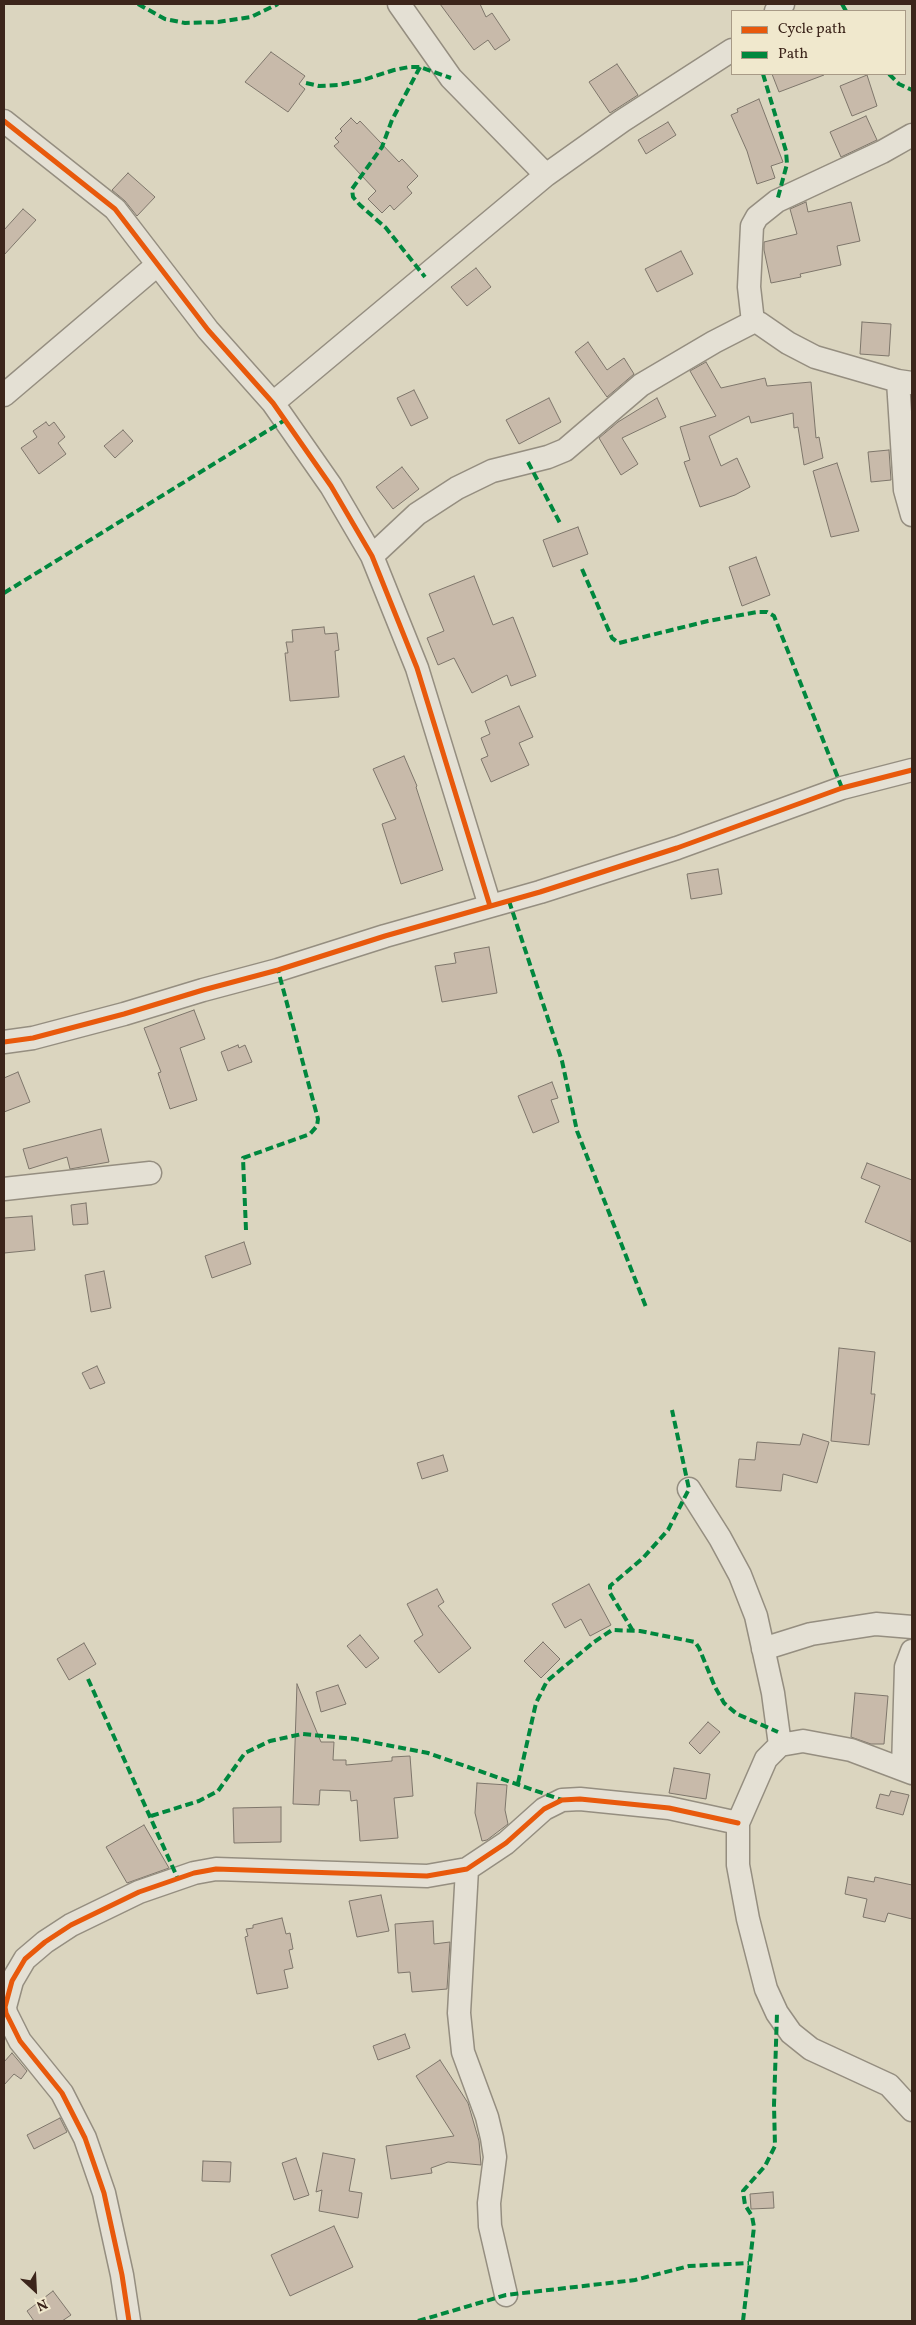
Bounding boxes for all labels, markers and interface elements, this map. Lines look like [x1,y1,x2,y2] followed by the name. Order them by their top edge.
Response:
[731,10,906,75] legend
[778,19,846,40] text: Cycle path
[778,44,808,65] text: Path
[10,2265,60,2315] north arrow
[33,2293,50,2315] text: N

